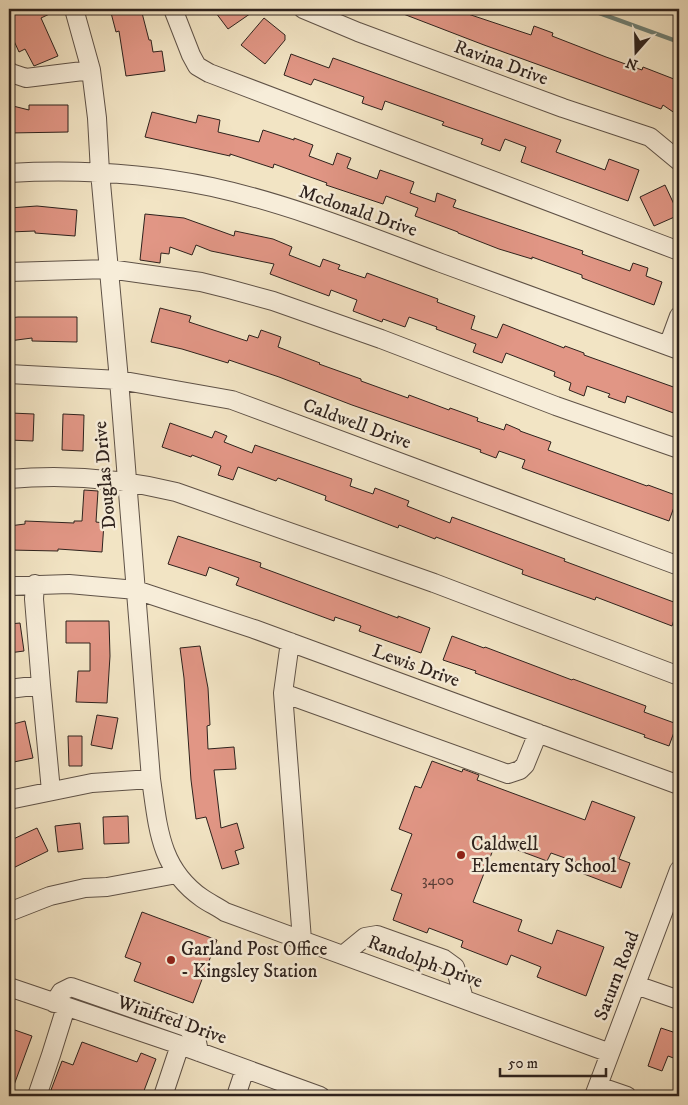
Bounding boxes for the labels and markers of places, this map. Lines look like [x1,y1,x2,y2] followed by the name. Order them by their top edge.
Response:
[471,833,617,878] place label: Caldwell Elementary School
[455,849,467,861] marker: Caldwell Elementary School
[181,938,327,983] place label: Garland Post Office - Kingsley Station
[165,954,177,966] marker: Garland Post Office - Kingsley Station

